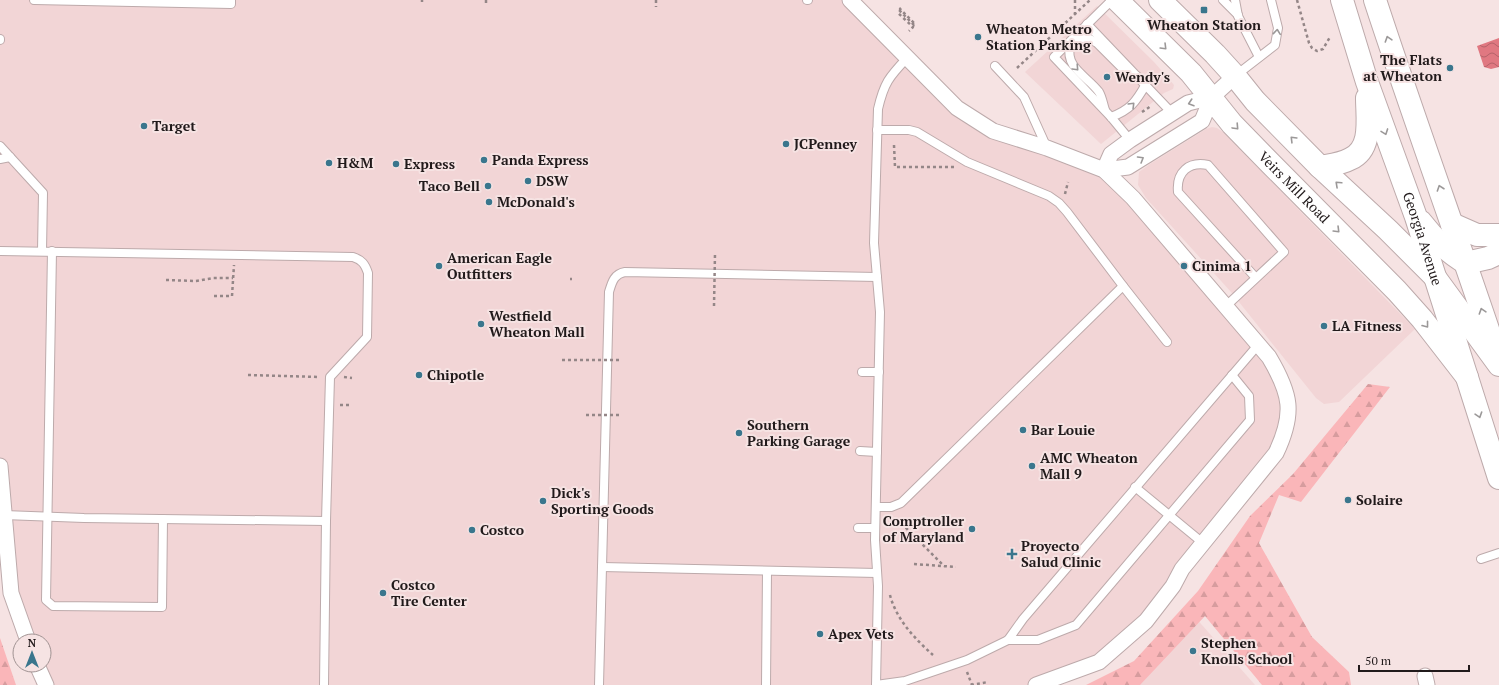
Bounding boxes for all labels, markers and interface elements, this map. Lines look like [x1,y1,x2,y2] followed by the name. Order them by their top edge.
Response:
[1199,5,1209,15] marker: Wheaton Station
[1147,15,1261,34] place label: Wheaton Station
[986,19,1092,54] place label: Wheaton Metro Station Parking
[1272,29,1281,35] one-way arrow
[973,32,983,42] marker: Wheaton Metro Station Parking
[1384,36,1393,43] one-way arrow
[1159,42,1167,50] one-way arrow
[1363,50,1442,85] place label: The Flats at Wheaton
[1071,63,1079,71] one-way arrow
[1445,63,1455,73] marker: The Flats at Wheaton
[1115,67,1170,86] place label: Wendy's
[1102,72,1112,82] marker: Wendy's
[1188,98,1195,107] one-way arrow
[1127,102,1135,110] one-way arrow
[152,116,196,135] place label: Target
[139,121,149,131] marker: Target
[1231,123,1238,130] one-way arrow
[1380,129,1389,136] one-way arrow
[794,134,858,153] place label: JCPenney
[1290,136,1298,144] one-way arrow
[781,139,791,149] marker: JCPenney
[1255,147,1334,227] street label: Veirs Mill Road
[492,150,589,169] place label: Panda Express
[337,153,373,172] place label: H&M
[404,154,455,173] place label: Express
[479,155,489,165] marker: Panda Express
[1137,157,1144,164] one-way arrow
[324,158,334,168] marker: H&M
[391,159,401,169] marker: Express
[536,171,569,190] place label: DSW
[419,176,480,195] place label: Taco Bell
[523,176,533,186] marker: DSW
[483,181,493,191] marker: Taco Bell
[1335,181,1343,188] one-way arrow
[1436,185,1445,192] one-way arrow
[1399,189,1447,288] street label: Georgia Avenue
[497,192,575,211] place label: McDonald's
[484,197,494,207] marker: McDonald's
[1332,225,1340,233] one-way arrow
[447,248,553,283] place label: American Eagle Outfitters
[1192,256,1252,275] place label: Cinima 1
[434,261,444,271] marker: American Eagle Outfitters
[1179,261,1189,271] marker: Cinima 1
[489,306,585,341] place label: Westfield Wheaton Mall
[1478,308,1487,315] one-way arrow
[1332,316,1401,335] place label: LA Fitness
[476,319,486,329] marker: Westfield Wheaton Mall
[1422,320,1429,327] one-way arrow
[1319,321,1329,331] marker: LA Fitness
[427,365,485,384] place label: Chipotle
[414,370,424,380] marker: Chipotle
[1474,411,1483,418] one-way arrow
[747,415,851,450] place label: Southern Parking Garage
[1031,420,1096,439] place label: Bar Louie
[1018,425,1028,435] marker: Bar Louie
[734,428,744,438] marker: Southern Parking Garage
[1040,448,1138,483] place label: AMC Wheaton Mall 9
[1027,461,1037,471] marker: AMC Wheaton Mall 9
[551,483,654,518] place label: Dick's Sporting Goods
[1356,490,1403,509] place label: Solaire
[1343,495,1353,505] marker: Solaire
[538,496,548,506] marker: Dick's Sporting Goods
[882,511,965,546] place label: Comptroller of Maryland
[480,520,524,539] place label: Costco
[967,524,977,534] marker: Comptroller of Maryland
[467,525,477,535] marker: Costco
[1021,536,1101,571] place label: Proyecto Salud Clinic
[1006,548,1018,560] marker: Proyecto Salud Clinic
[391,575,467,610] place label: Costco Tire Center
[378,588,388,598] marker: Costco Tire Center
[828,624,894,643] place label: Apex Vets
[815,629,825,639] marker: Apex Vets
[12,633,52,673] north arrow
[1201,633,1293,668] place label: Stephen Knolls School
[28,636,37,650] text: N
[1188,646,1198,656] marker: Stephen Knolls School
[1359,647,1469,673] scale bar
[1365,653,1392,668] text: 50 m

